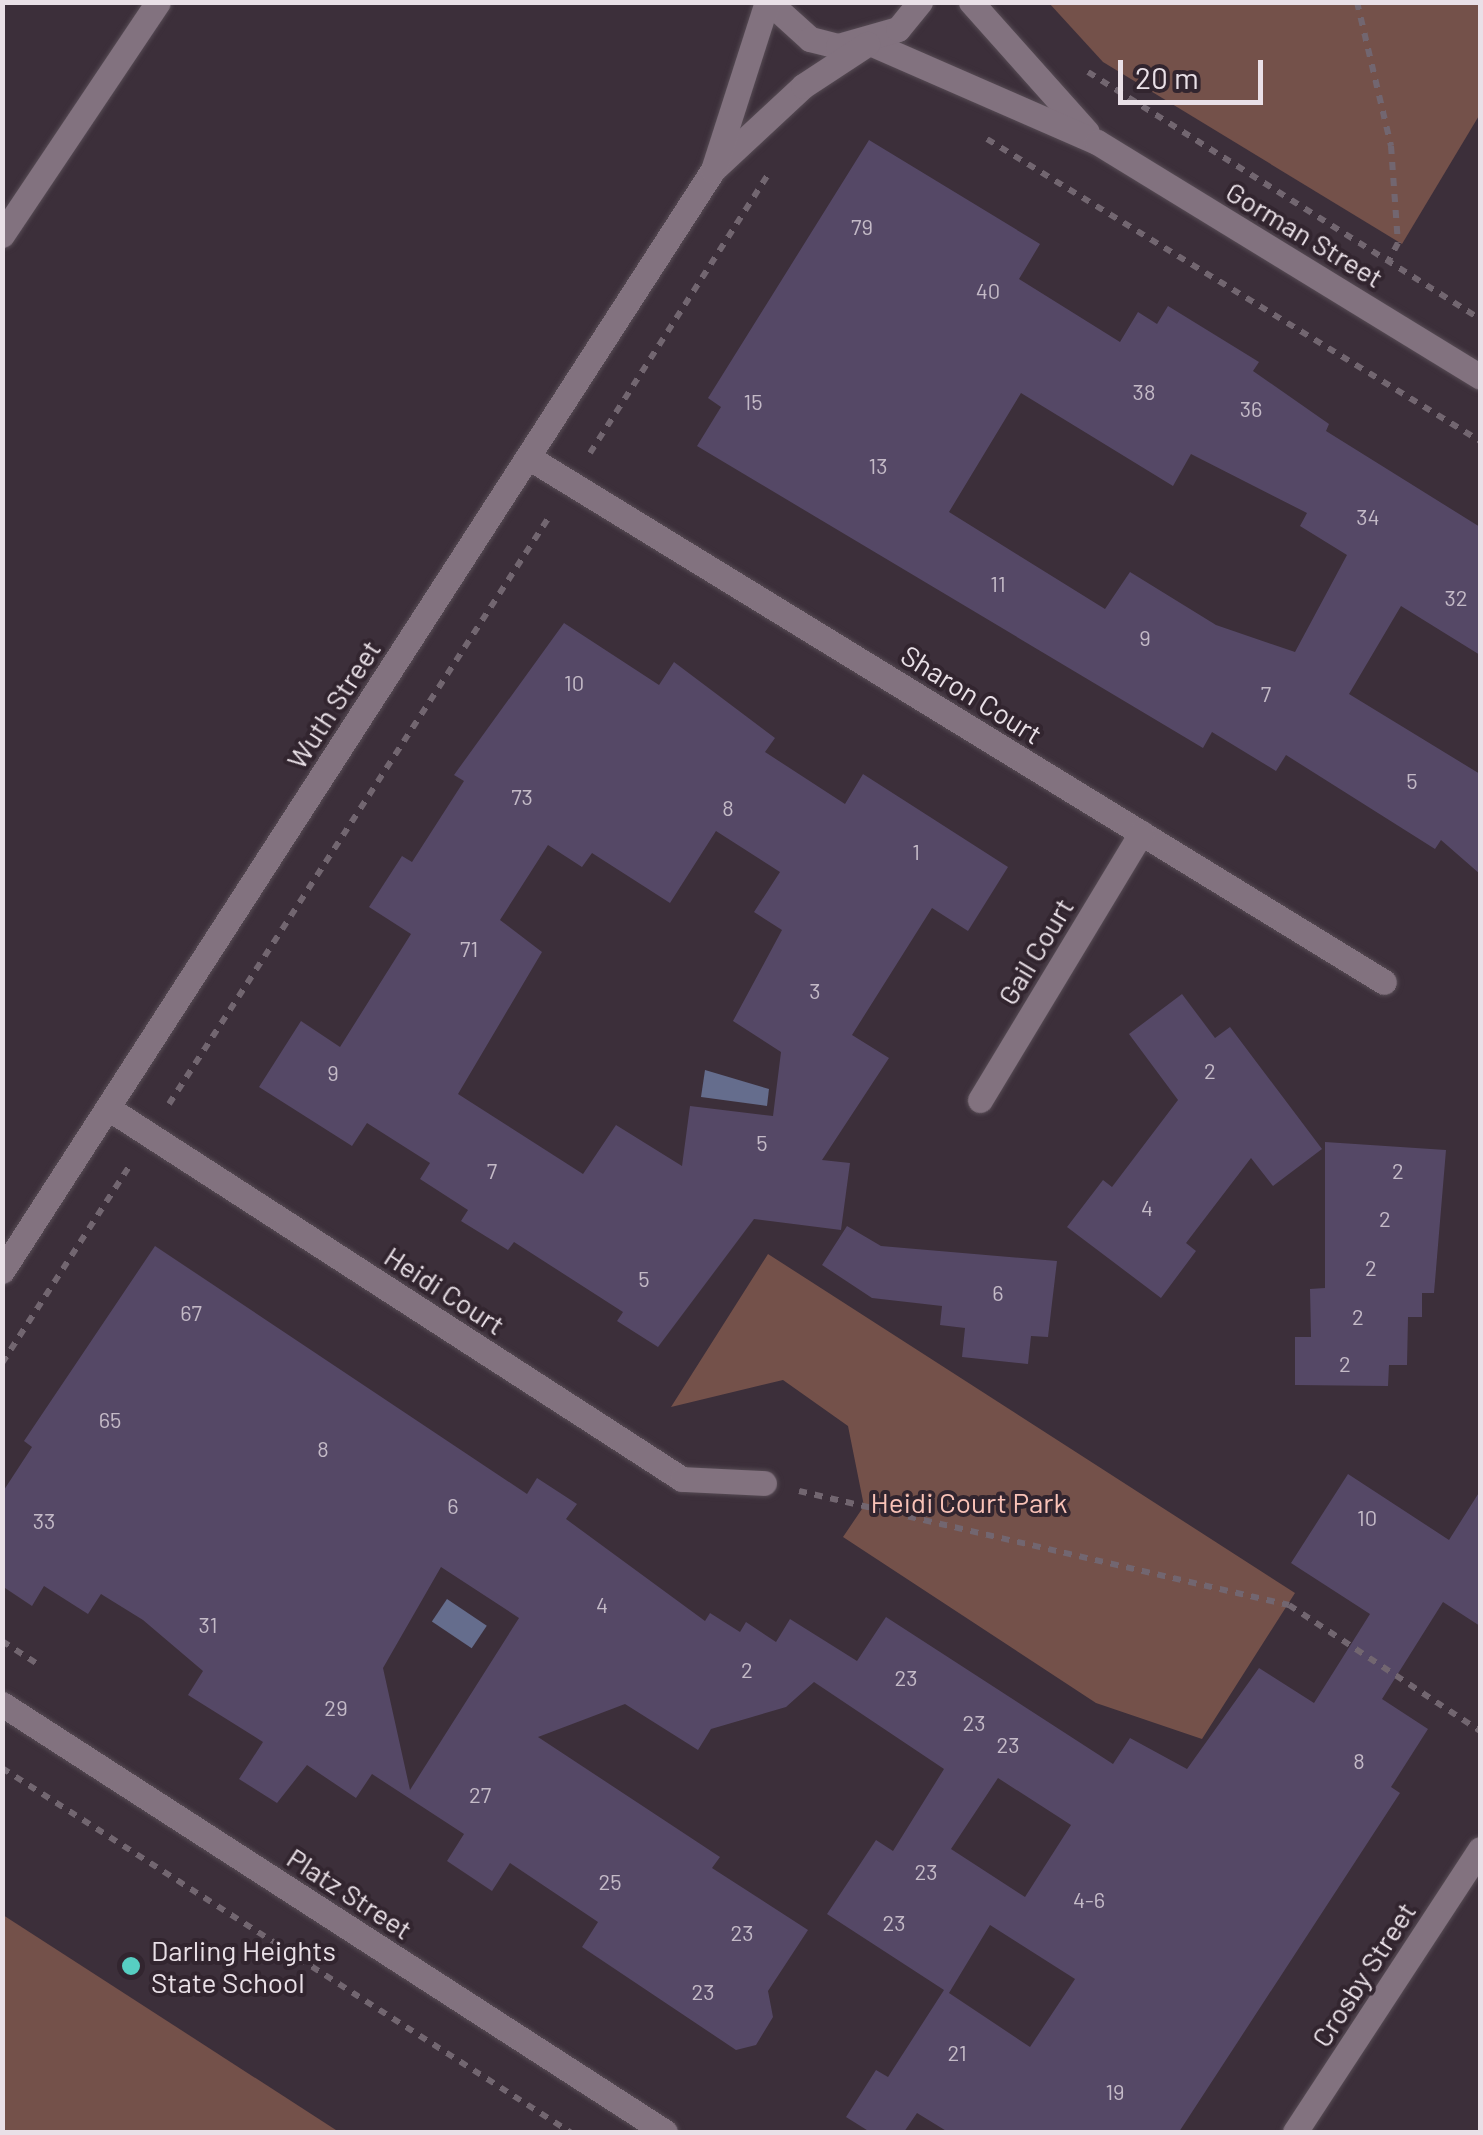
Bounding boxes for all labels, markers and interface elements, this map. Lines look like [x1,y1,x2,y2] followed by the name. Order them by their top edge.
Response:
[1123,40,1268,102] scale bar
[1135,59,1199,95] text: 20 m
[1220,174,1390,294] street label: Gorman Street
[851,214,873,240] house number: 79
[976,278,1000,304] house number: 40
[1133,379,1155,405] house number: 38
[743,389,763,415] house number: 15
[1240,396,1262,422] house number: 36
[868,453,888,479] house number: 13
[1356,504,1380,530] house number: 34
[990,571,1006,597] house number: 11
[1444,585,1468,611] house number: 32
[1139,625,1151,651] house number: 9
[279,633,387,775] street label: Wuth Street
[895,637,1049,751] street label: Sharon Court
[564,670,584,696] house number: 10
[1261,681,1271,707] house number: 7
[1406,768,1418,794] house number: 5
[511,784,533,810] house number: 73
[722,795,734,821] house number: 8
[912,839,920,865] house number: 1
[990,892,1080,1010] street label: Gail Court
[460,936,478,962] house number: 71
[809,978,821,1004] house number: 3
[1204,1058,1216,1084] house number: 2
[327,1060,339,1086] house number: 9
[756,1130,768,1156] house number: 5
[487,1158,497,1184] house number: 7
[1392,1158,1404,1184] house number: 2
[1141,1195,1153,1221] house number: 4
[1379,1206,1391,1232] house number: 2
[379,1239,511,1341] street label: Heidi Court
[1365,1255,1377,1281] house number: 2
[638,1266,650,1292] house number: 5
[992,1280,1004,1306] house number: 6
[180,1300,202,1326] house number: 67
[1352,1304,1364,1330] house number: 2
[1339,1351,1351,1377] house number: 2
[99,1407,121,1433] house number: 65
[317,1436,329,1462] house number: 8
[870,1485,1068,1519] park label: Heidi Court Park
[447,1493,459,1519] house number: 6
[1357,1505,1377,1531] house number: 10
[33,1508,55,1534] house number: 33
[596,1592,608,1618] house number: 4
[199,1612,217,1638] house number: 31
[741,1657,753,1683] house number: 2
[895,1665,917,1691] house number: 23
[324,1695,348,1721] house number: 29
[963,1710,985,1736] house number: 23
[997,1732,1019,1758] house number: 23
[1353,1748,1365,1774] house number: 8
[469,1782,491,1808] house number: 27
[281,1840,419,1946] street label: Platz Street
[915,1859,937,1885] house number: 23
[598,1869,622,1895] house number: 25
[1073,1887,1105,1913] house number: 4-6
[1304,1895,1422,2053] street label: Crosby Street
[883,1910,905,1936] house number: 23
[731,1920,753,1946] house number: 23
[151,1933,336,1999] place label: Darling Heights State School
[120,1955,142,1977] marker: Darling Heights State School
[692,1979,714,2005] house number: 23
[947,2040,967,2066] house number: 21
[1105,2079,1125,2105] house number: 19

